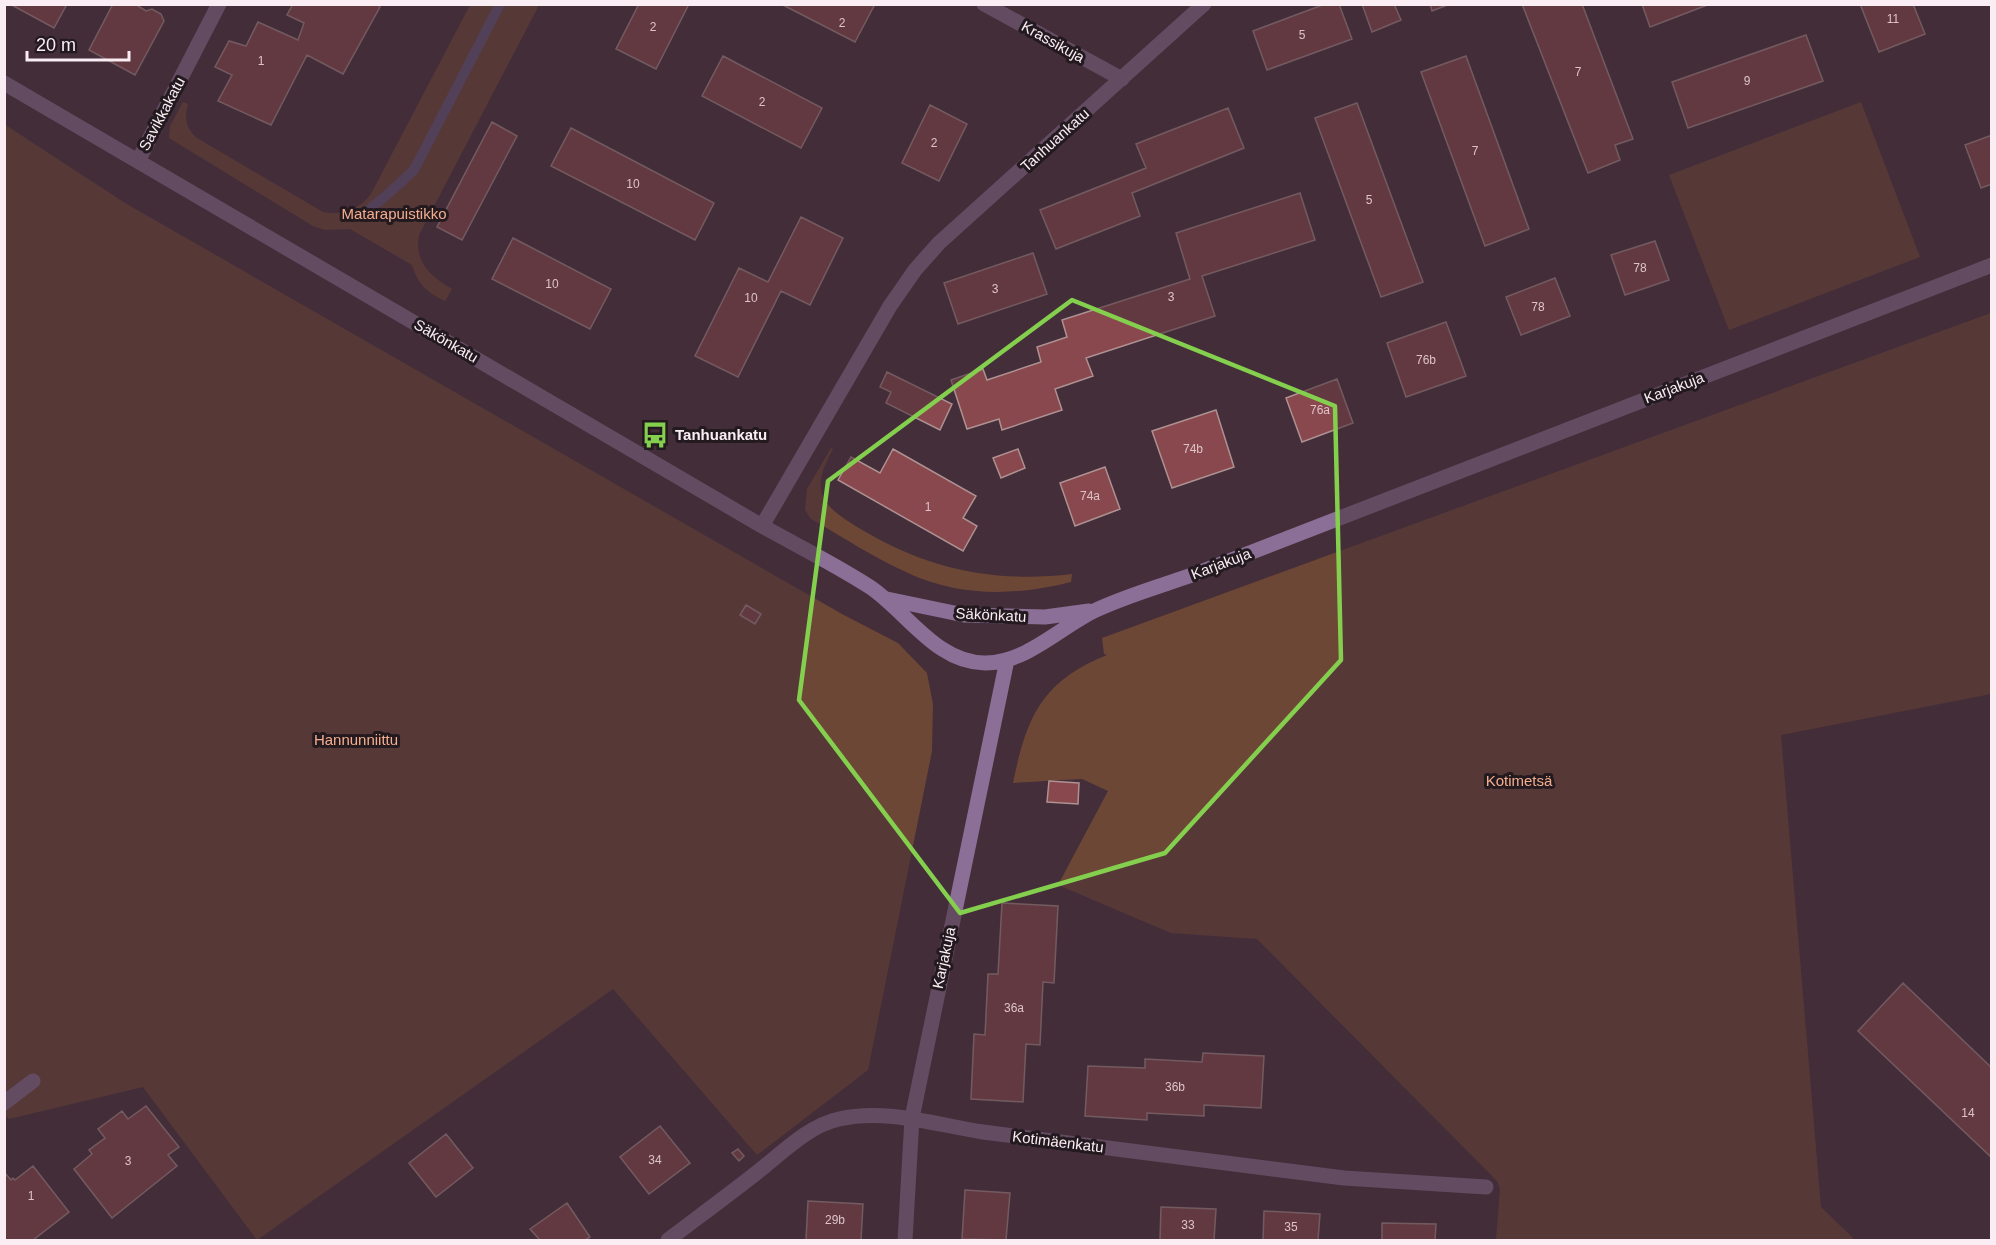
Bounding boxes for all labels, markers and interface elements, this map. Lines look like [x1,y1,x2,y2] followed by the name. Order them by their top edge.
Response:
[1887,12,1900,26] house number: 11
[839,16,846,30] house number: 2
[1019,17,1088,66] street label: Krassikuja
[650,20,657,34] house number: 2
[27,24,129,62] scale bar
[1299,28,1306,42] house number: 5
[36,35,76,55] text: 20 m
[258,54,265,68] house number: 1
[1575,65,1582,79] house number: 7
[135,74,188,153] street label: Savikkakatu
[1744,74,1751,88] house number: 9
[759,95,766,109] house number: 2
[1017,105,1092,175] street label: Tanhuankatu
[931,136,938,150] house number: 2
[1472,144,1479,158] house number: 7
[626,177,640,191] house number: 10
[1366,193,1373,207] house number: 5
[341,205,447,222] park label: Matarapuistikko
[1633,261,1647,275] house number: 78
[545,277,559,291] house number: 10
[992,282,999,296] house number: 3
[1168,290,1175,304] house number: 3
[744,291,758,305] house number: 10
[1531,300,1545,314] house number: 78
[411,315,481,366] street label: Säkönkatu
[1416,353,1436,367] house number: 76b
[1642,368,1707,407] street label: Karjakuja
[1310,403,1330,417] house number: 76a
[640,420,670,450] bus stop icon: Tanhuankatu
[675,426,767,443] place label: Tanhuankatu
[1183,442,1203,456] house number: 74b
[1080,489,1100,503] house number: 74a
[925,500,932,514] house number: 1
[1189,544,1254,583] street label: Karjakuja
[955,604,1027,625] street label: Säkönkatu
[314,731,398,748] park label: Hannunniittu
[1486,772,1553,789] park label: Kotimetsä
[929,925,958,990] street label: Karjakuja
[1004,1001,1024,1015] house number: 36a
[1165,1080,1185,1094] house number: 36b
[1961,1106,1975,1120] house number: 14
[1011,1127,1105,1156] street label: Kotimäenkatu
[648,1153,662,1167] house number: 34
[125,1154,132,1168] house number: 3
[28,1189,35,1203] house number: 1
[825,1213,845,1227] house number: 29b
[1181,1218,1195,1232] house number: 33
[1284,1220,1298,1234] house number: 35

